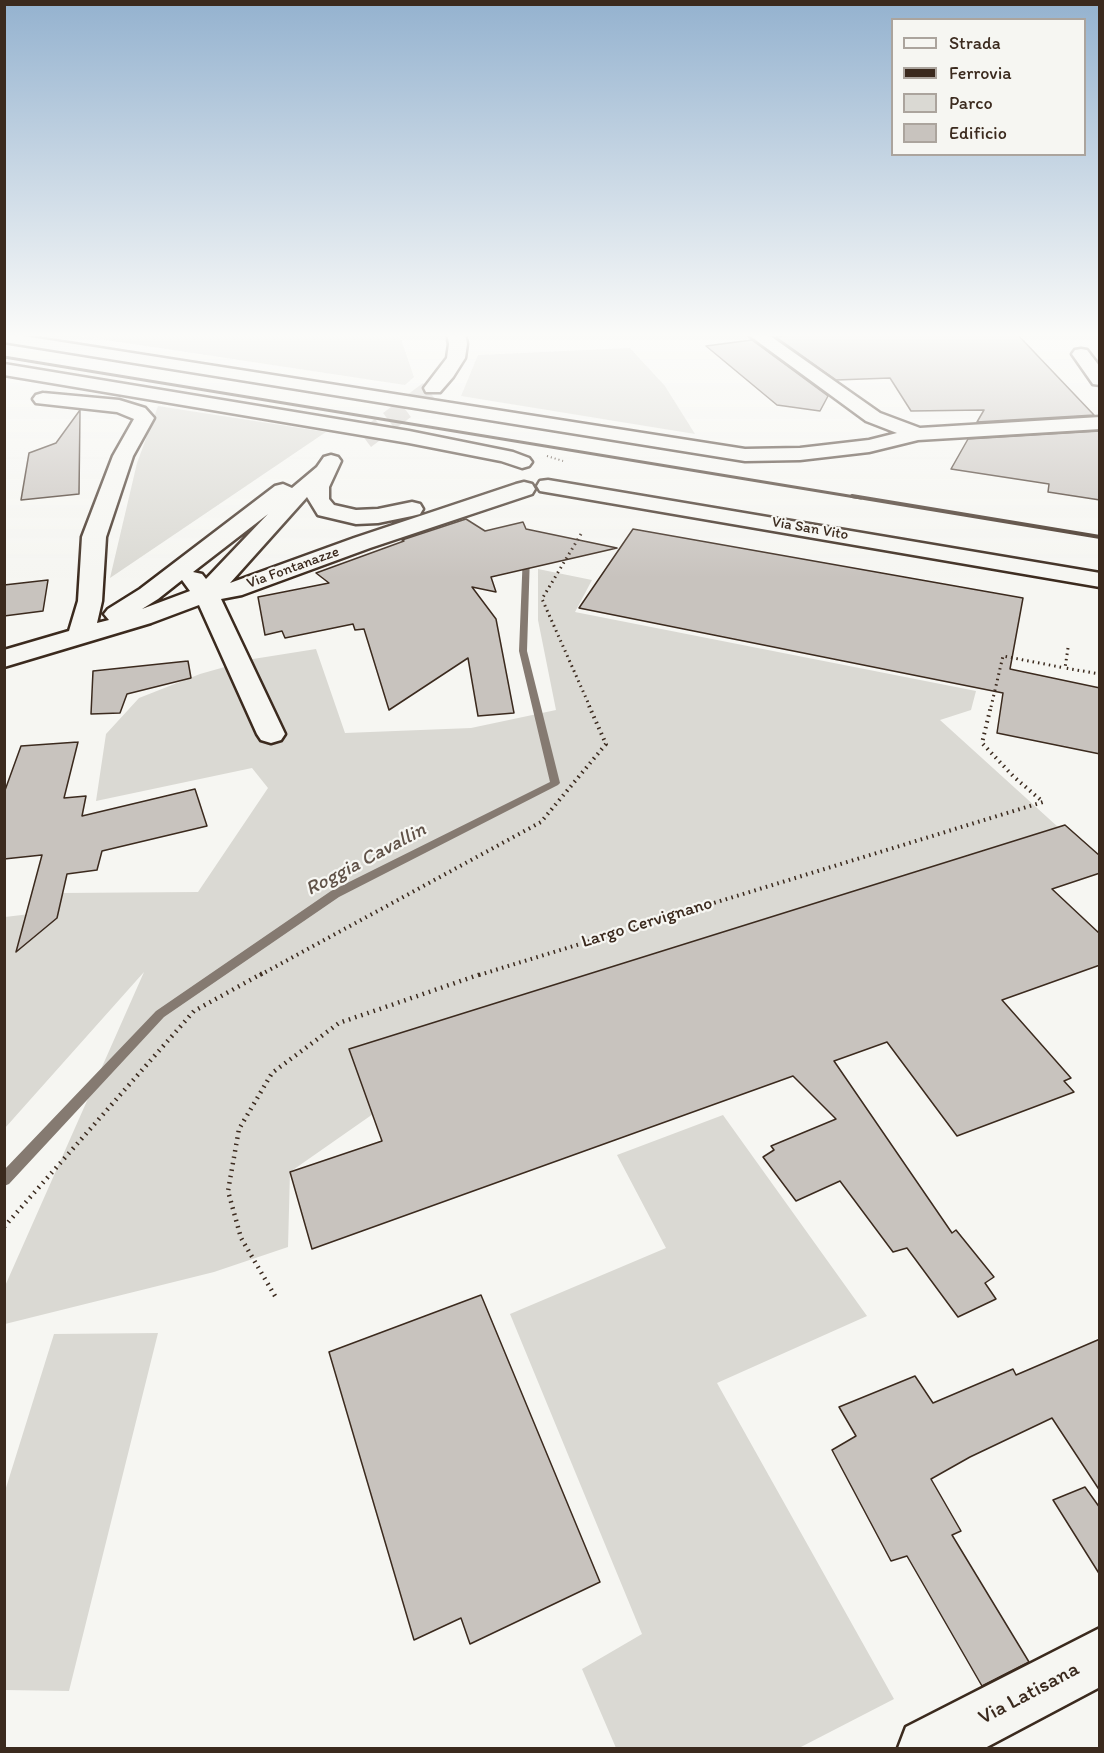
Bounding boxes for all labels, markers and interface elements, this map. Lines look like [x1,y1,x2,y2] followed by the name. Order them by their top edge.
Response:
[891,18,1086,156] legend
[949,32,1001,54] text: Strada
[949,62,1012,84] text: Ferrovia
[949,92,993,114] text: Parco
[949,122,1007,144] text: Edificio
[770,513,850,545] street label: Via San Vito
[244,543,342,593] street label: Via Fontanazze
[302,818,430,902] water label: Roggia Cavallin
[579,893,715,953] street label: Largo Cervignano
[974,1657,1084,1731] street label: Via Latisana

